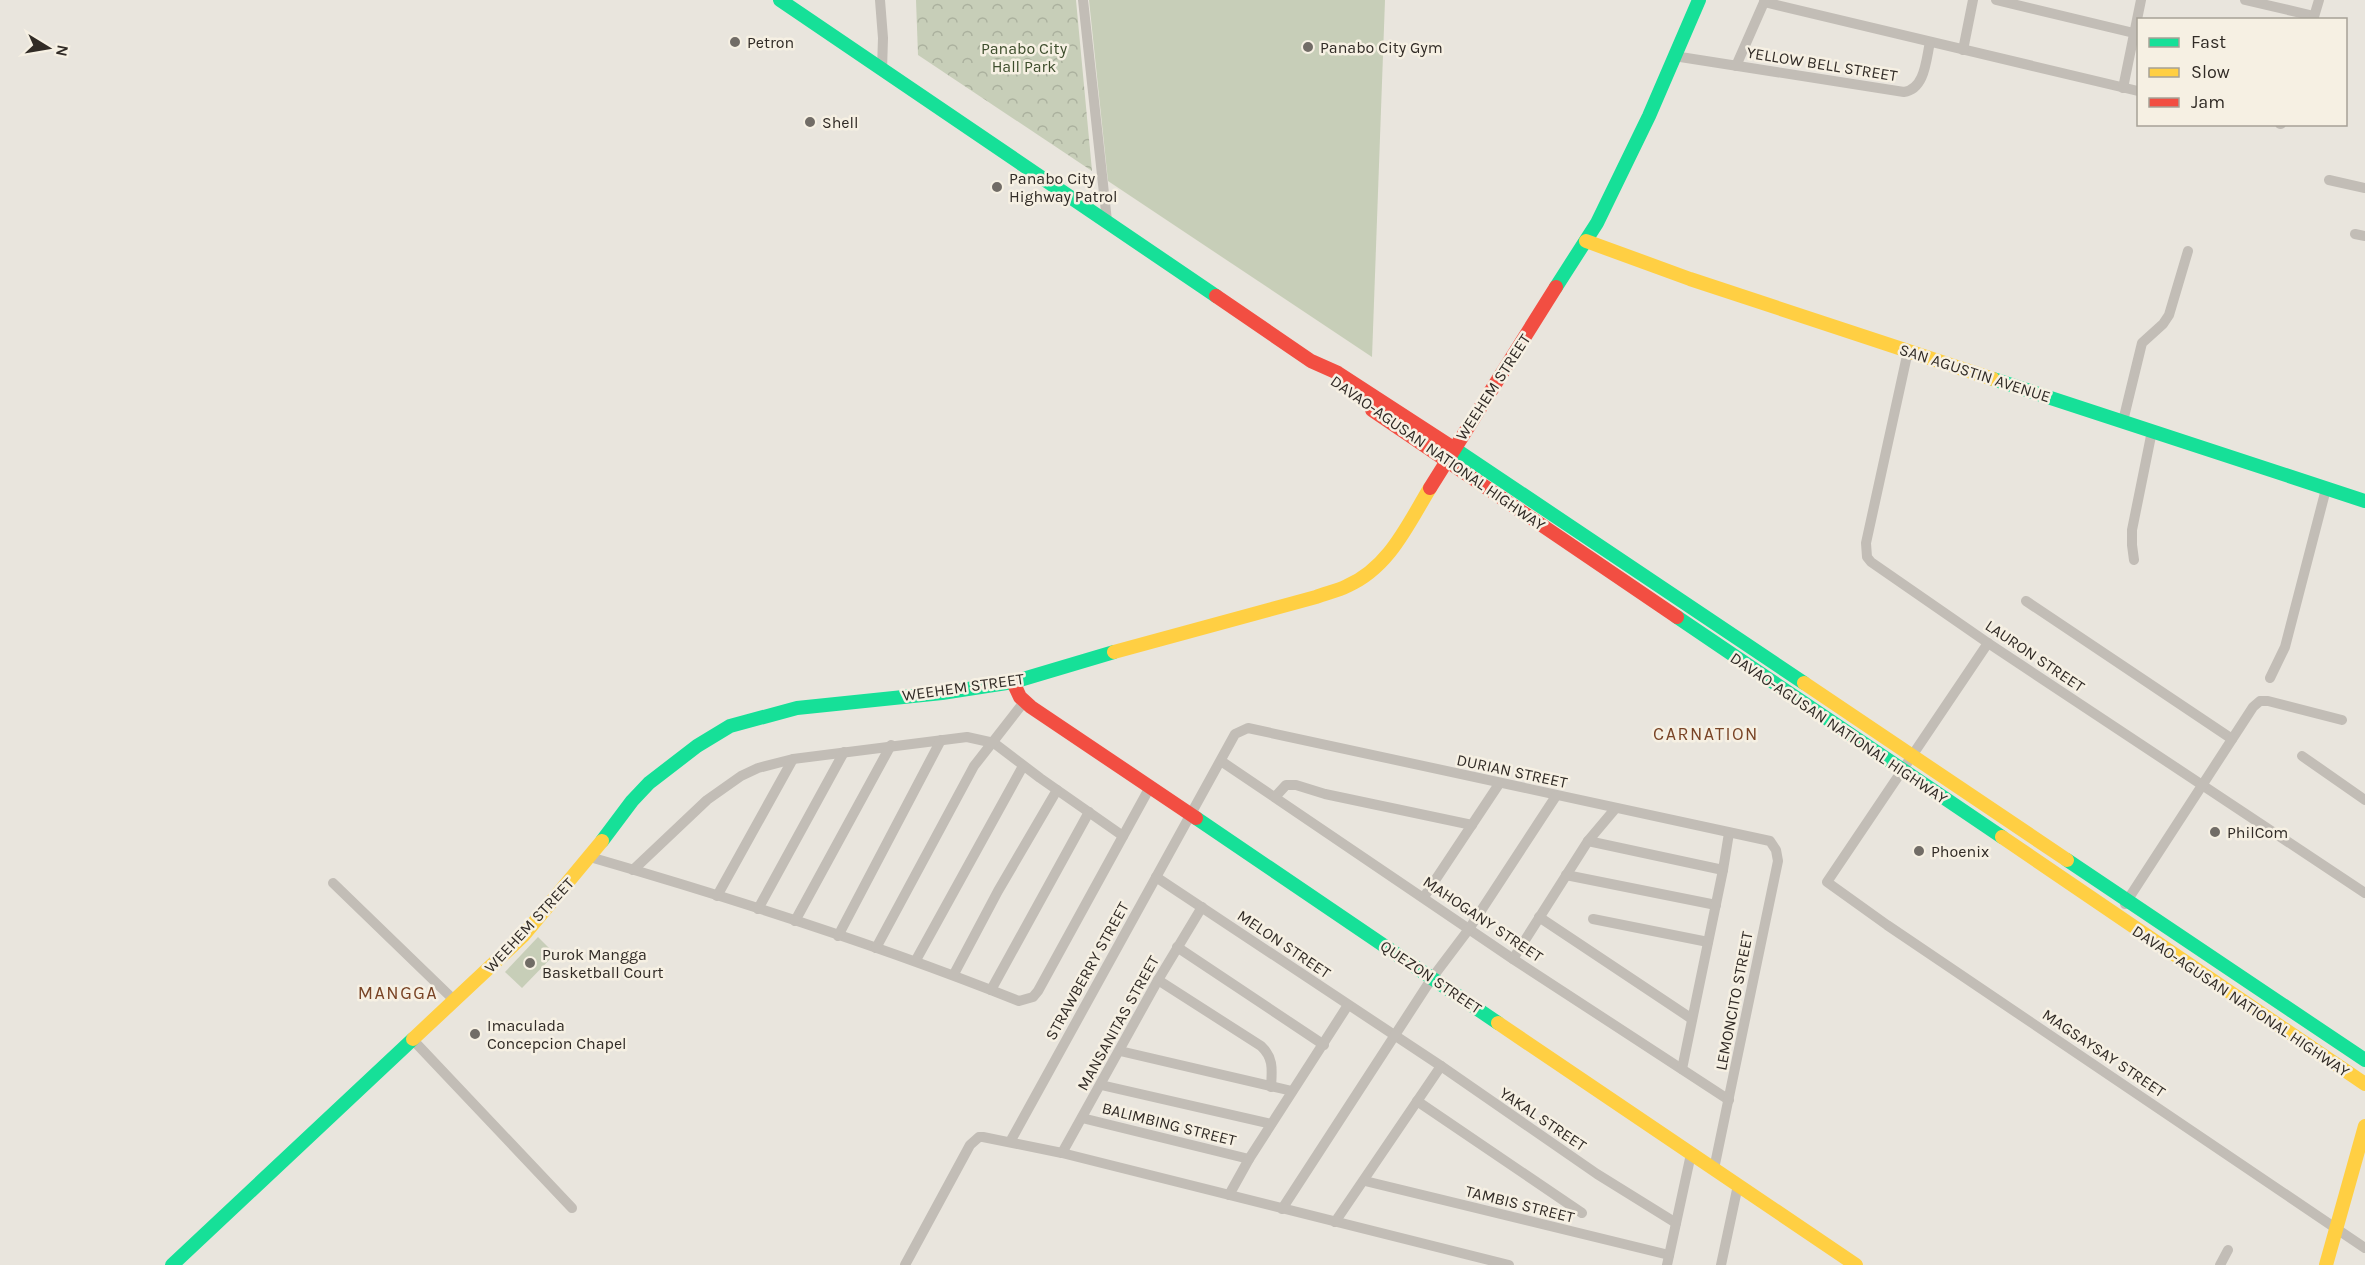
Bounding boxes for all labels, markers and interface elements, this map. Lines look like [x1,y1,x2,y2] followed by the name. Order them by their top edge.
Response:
[18,18,78,78] north arrow
[2137,18,2347,126] legend
[2191,31,2226,53] text: Fast
[747,33,794,52] place label: Petron
[728,35,742,49] marker: Petron
[1320,38,1443,57] place label: Panabo City Gym
[981,39,1068,76] park label: Panabo City Hall Park
[1301,40,1315,54] marker: Panabo City Gym
[52,43,73,58] text: N
[1745,43,1899,85] street label: YELLOW BELL STREET
[2191,61,2230,83] text: Slow
[2191,91,2225,113] text: Jam
[822,113,859,132] place label: Shell
[803,115,817,129] marker: Shell
[1009,169,1118,206] place label: Panabo City Highway Patrol
[990,180,1004,194] marker: Panabo City Highway Patrol
[1452,330,1534,444] street label: WEEHEM STREET
[1897,340,2053,406] street label: SAN AGUSTIN AVENUE
[1327,371,1549,535] street label: DAVAO-AGUSAN NATIONAL HIGHWAY
[1982,616,2088,696] street label: LAURON STREET
[1727,648,1951,808] street label: DAVAO-AGUSAN NATIONAL HIGHWAY
[901,669,1025,705] street label: WEEHEM STREET
[1653,723,1759,745] district label: CARNATION
[1455,750,1569,792] street label: DURIAN STREET
[2227,823,2288,842] place label: PhilCom
[2208,825,2222,839] marker: PhilCom
[1931,842,1989,861] place label: Phoenix
[1912,844,1926,858] marker: Phoenix
[1420,872,1546,966] street label: MAHOGANY STREET
[480,874,578,976] street label: WEEHEM STREET
[1041,899,1133,1043] street label: STRAWBERRY STREET
[1234,906,1334,982] street label: MELON STREET
[2129,921,2353,1081] street label: DAVAO-AGUSAN NATIONAL HIGHWAY
[1711,930,1757,1072] street label: LEMONCITO STREET
[1377,936,1485,1018] street label: QUEZON STREET
[542,945,664,982] place label: Purok Mangga Basketball Court
[1073,952,1163,1094] street label: MANSANITAS STREET
[523,956,537,970] marker: Purok Mangga Basketball Court
[358,982,438,1004] district label: MANGGA
[2039,1005,2169,1101] street label: MAGSAYSAY STREET
[487,1016,627,1053] place label: Imaculada Concepcion Chapel
[468,1027,482,1041] marker: Imaculada Concepcion Chapel
[1496,1083,1590,1155] street label: YAKAL STREET
[1100,1098,1238,1150] street label: BALIMBING STREET
[1464,1181,1576,1227] street label: TAMBIS STREET

